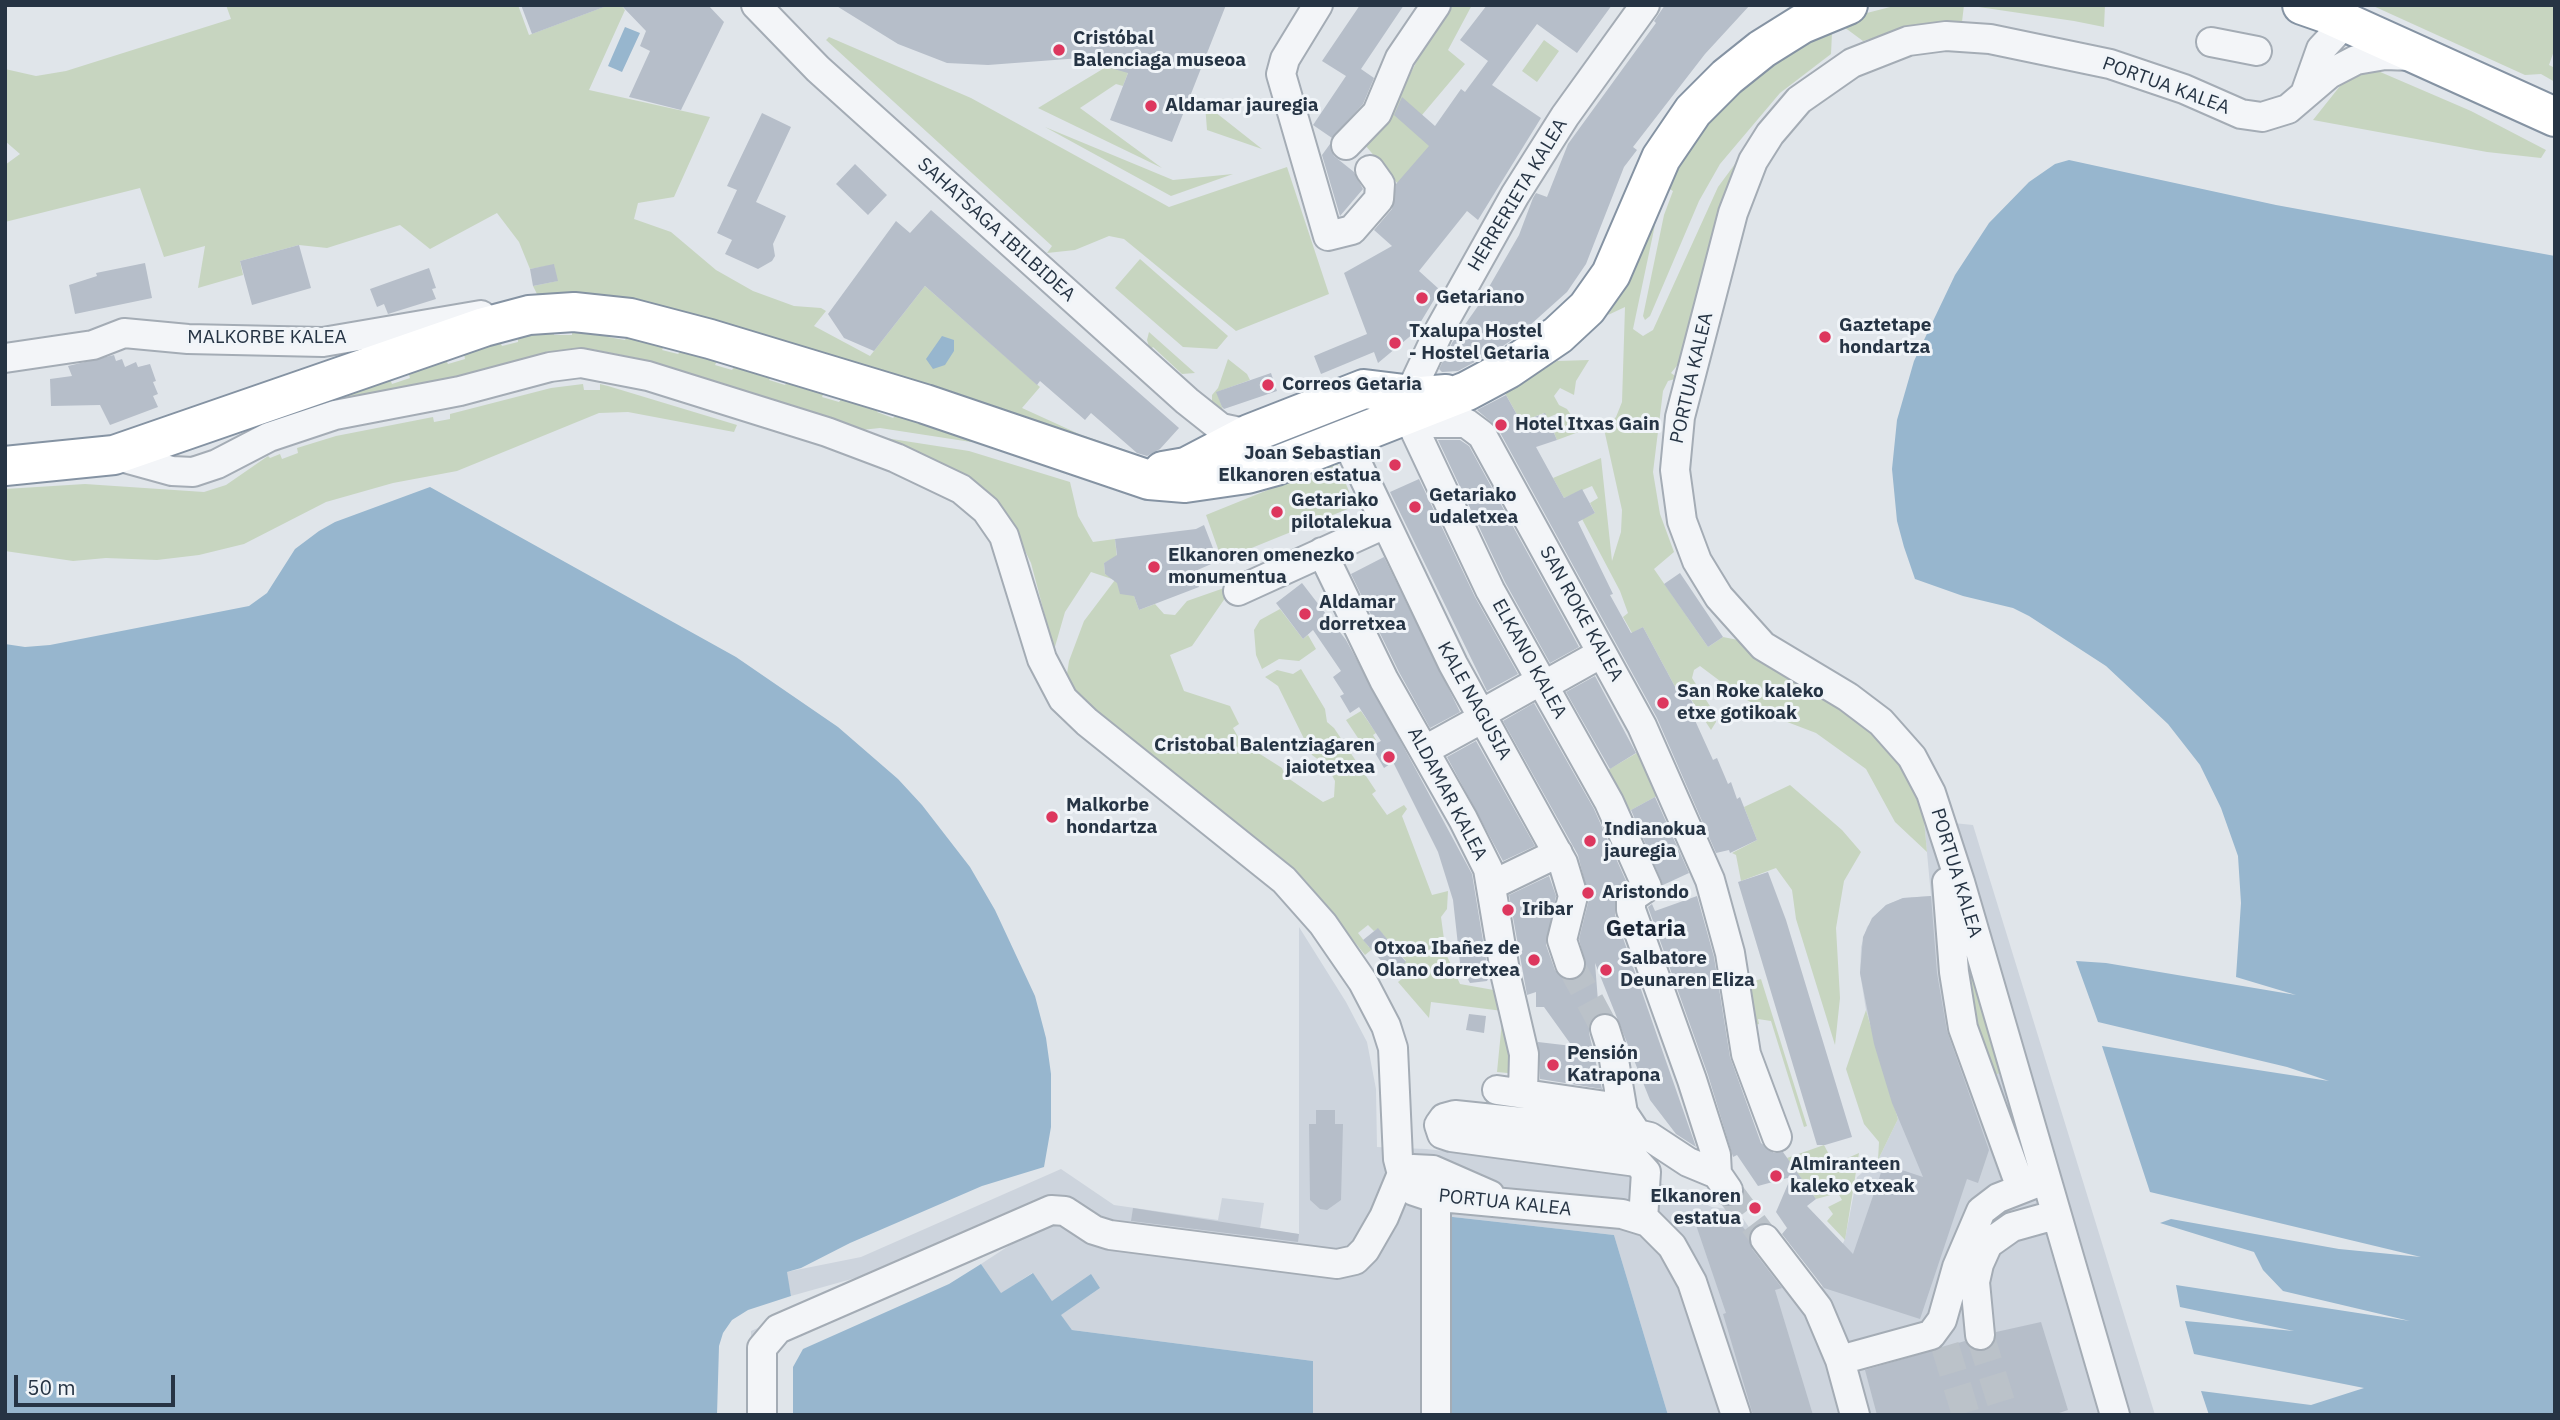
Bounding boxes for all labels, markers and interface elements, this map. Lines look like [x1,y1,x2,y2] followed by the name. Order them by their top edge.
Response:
[1073,28,1246,72] place label: Cristóbal Balenciaga museoa
[1051,42,1067,58] marker: Cristóbal Balenciaga museoa
[2099,52,2233,120] street label: PORTUA KALEA
[1165,95,1319,117] place label: Aldamar jauregia
[1143,98,1159,114] marker: Aldamar jauregia
[1463,115,1573,275] street label: HERRERIETA KALEA
[912,153,1080,307] street label: SAHATSAGA IBILBIDEA
[1436,287,1524,309] place label: Getariano
[1414,290,1430,306] marker: Getariano
[1666,310,1718,446] street label: PORTUA KALEA
[1839,315,1932,359] place label: Gaztetape hondartza
[1409,321,1550,365] place label: Txalupa Hostel - Hostel Getaria
[187,327,347,349] street label: MALKORBE KALEA
[1817,329,1833,345] marker: Gaztetape hondartza
[1387,335,1403,351] marker: Txalupa Hostel - Hostel Getaria
[1282,374,1422,396] place label: Correos Getaria
[1260,377,1276,393] marker: Correos Getaria
[1515,414,1660,436] place label: Hotel Itxas Gain
[1493,417,1509,433] marker: Hotel Itxas Gain
[1218,443,1381,487] place label: Joan Sebastian Elkanoren estatua
[1387,457,1403,473] marker: Joan Sebastian Elkanoren estatua
[1429,485,1518,529] place label: Getariako udaletxea
[1291,490,1392,534] place label: Getariako pilotalekua
[1407,499,1423,515] marker: Getariako udaletxea
[1269,504,1285,520] marker: Getariako pilotalekua
[1534,542,1628,686] street label: SAN ROKE KALEA
[1168,545,1354,589] place label: Elkanoren omenezko monumentua
[1146,559,1162,575] marker: Elkanoren omenezko monumentua
[1319,592,1406,636] place label: Aldamar dorretxea
[1487,595,1571,723] street label: ELKANO KALEA
[1297,606,1313,622] marker: Aldamar dorretxea
[1432,638,1516,764] street label: KALE NAGUSIA
[1677,681,1824,725] place label: San Roke kaleko etxe gotikoak
[1655,695,1671,711] marker: San Roke kaleko etxe gotikoak
[1402,723,1492,865] street label: ALDAMAR KALEA
[1154,735,1375,779] place label: Cristobal Balentziagaren jaiotetxea
[1381,749,1397,765] marker: Cristobal Balentziagaren jaiotetxea
[1066,795,1157,839] place label: Malkorbe hondartza
[1926,806,1986,940] street label: PORTUA KALEA
[1044,809,1060,825] marker: Malkorbe hondartza
[1604,819,1706,863] place label: Indianokua jauregia
[1582,833,1598,849] marker: Indianokua jauregia
[1602,882,1689,904] place label: Aristondo
[1580,885,1596,901] marker: Aristondo
[1522,899,1573,921] place label: Iribar
[1500,902,1516,918] marker: Iribar
[1606,915,1686,943] district label: Getaria
[1374,938,1520,982] place label: Otxoa Ibañez de Olano dorretxea
[1620,948,1755,992] place label: Salbatore Deunaren Eliza
[1526,952,1542,968] marker: Otxoa Ibañez de Olano dorretxea
[1598,962,1614,978] marker: Salbatore Deunaren Eliza
[1567,1043,1661,1087] place label: Pensión Katrapona
[1545,1057,1561,1073] marker: Pensión Katrapona
[1790,1154,1915,1198] place label: Almiranteen kaleko etxeak
[1768,1168,1784,1184] marker: Almiranteen kaleko etxeak
[1437,1185,1573,1221] street label: PORTUA KALEA
[1650,1186,1741,1230] place label: Elkanoren estatua
[1747,1200,1763,1216] marker: Elkanoren estatua
[18,1360,178,1404] scale bar
[27,1373,76,1401] text: 50 m

